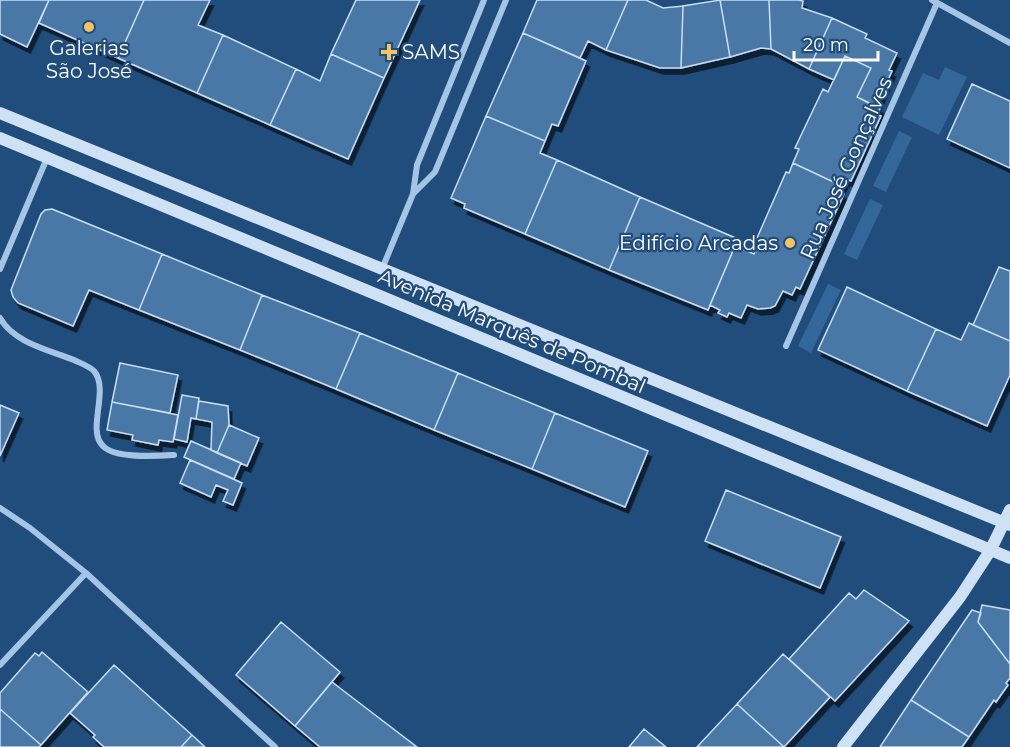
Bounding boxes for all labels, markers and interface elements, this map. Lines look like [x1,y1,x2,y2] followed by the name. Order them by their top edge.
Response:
[82,20,96,34] marker: Galerias São José
[794,24,878,62] scale bar
[803,34,849,56] text: 20 m
[46,36,132,83] place label: Galerias São José
[402,40,460,64] place label: SAMS
[380,43,398,61] marker: SAMS
[795,73,897,263] street label: Rua José Gonçalves
[619,231,778,255] place label: Edifício Arcadas
[783,236,797,250] marker: Edifício Arcadas
[375,264,649,398] street label: Avenida Marquês de Pombal

